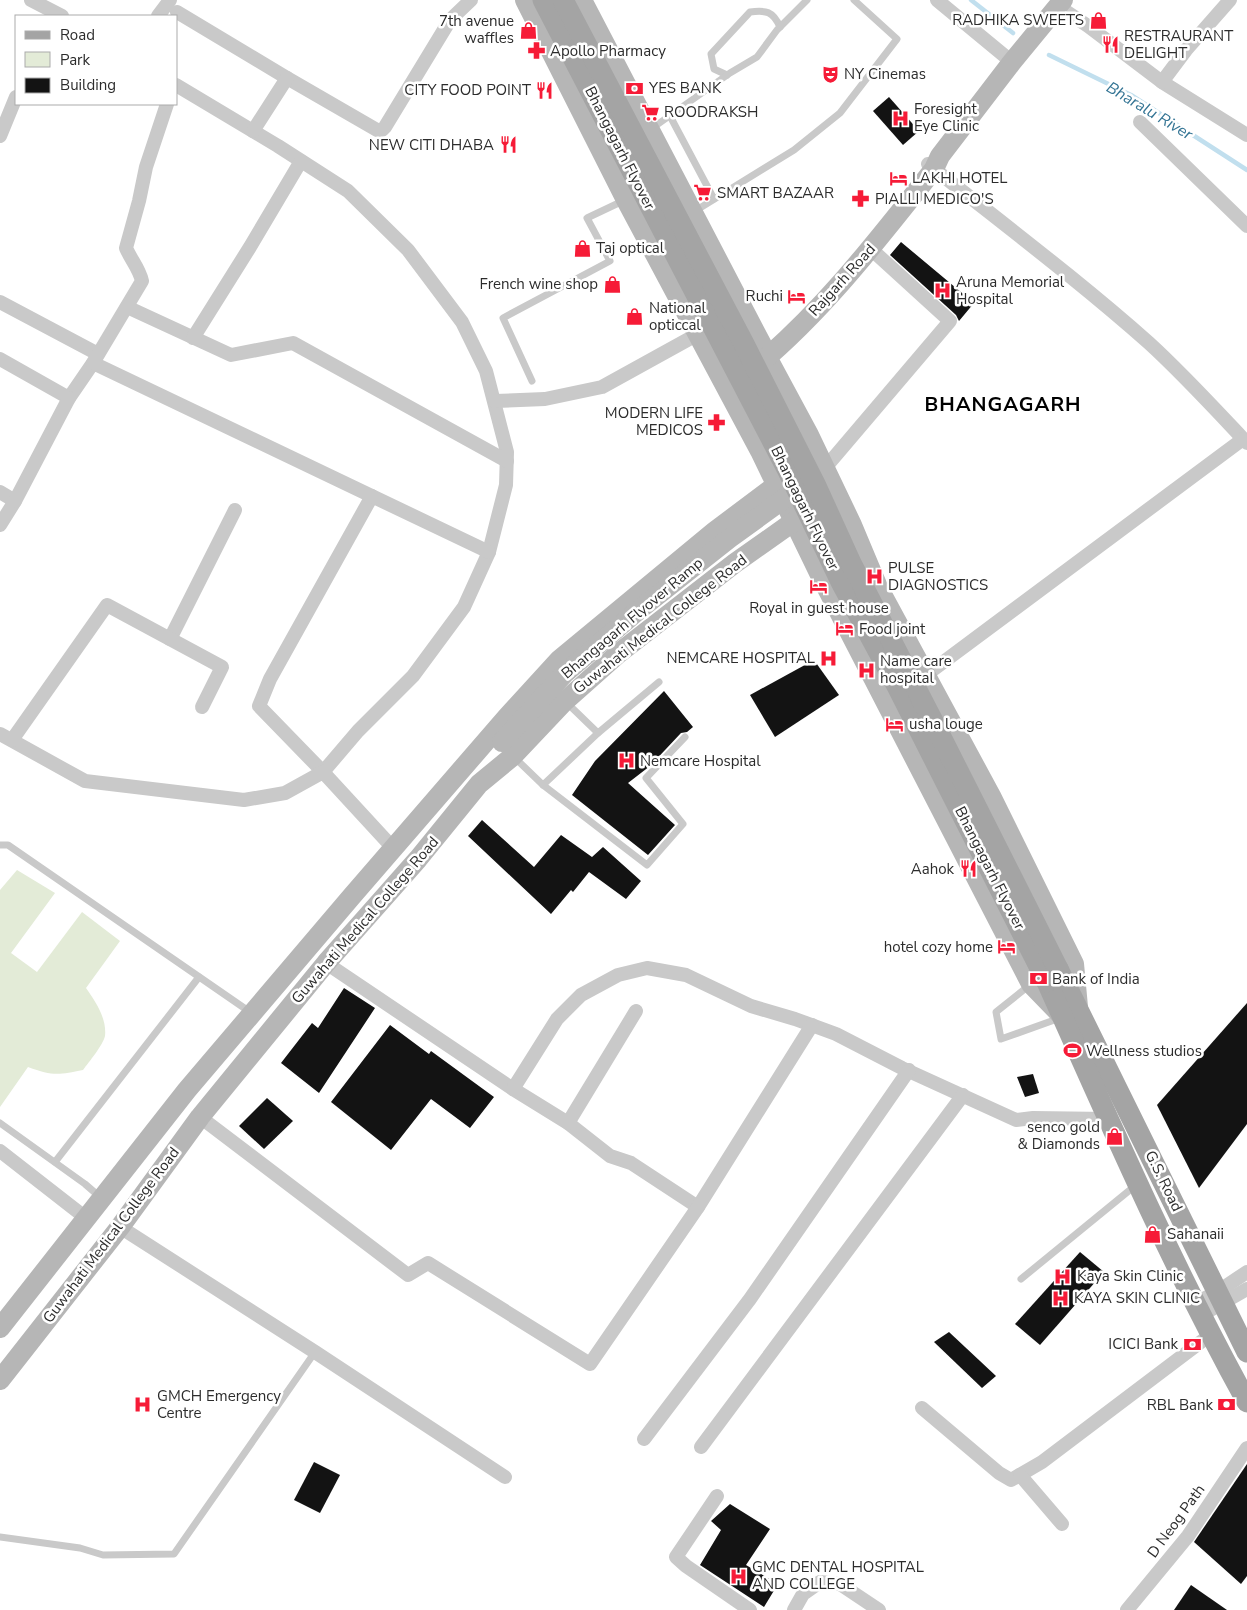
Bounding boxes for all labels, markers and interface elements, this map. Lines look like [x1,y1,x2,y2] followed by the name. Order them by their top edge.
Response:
[952,10,1084,30] place label: RADHIKA SWEETS
[1088,10,1108,30] shop icon: RADHIKA SWEETS
[439,11,514,48] place label: 7th avenue waffles
[15,15,178,105] legend
[518,20,538,40] shop icon: 7th avenue waffles
[60,25,95,45] text: Road
[1124,26,1233,63] place label: RESTRAURANT DELIGHT
[1100,35,1120,55] restaurant icon: RESTRAURANT DELIGHT
[526,41,546,61] pharmacy icon: Apollo Pharmacy
[550,41,666,61] place label: Apollo Pharmacy
[60,50,90,70] text: Park
[820,64,840,84] theatre icon: NY Cinemas
[844,64,926,84] place label: NY Cinemas
[60,75,116,95] text: Building
[1102,76,1198,146] water label: Bharalu River
[625,78,645,98] bank icon: YES BANK
[648,78,722,98] place label: YES BANK
[404,80,531,100] place label: CITY FOOD POINT
[535,80,555,100] restaurant icon: CITY FOOD POINT
[580,83,660,214] street label: Bhangagarh Flyover
[914,99,979,136] place label: Foresight Eye Clinic
[640,102,660,122] supermarket icon: ROODRAKSH
[664,102,759,122] place label: ROODRAKSH
[890,108,910,128] hospital icon: Foresight Eye Clinic
[369,135,494,155] place label: NEW CITI DHABA
[498,135,518,155] restaurant icon: NEW CITI DHABA
[888,168,908,188] hotel icon: LAKHI HOTEL
[912,168,1007,188] place label: LAKHI HOTEL
[693,183,713,203] supermarket icon: SMART BAZAAR
[717,183,834,203] place label: SMART BAZAAR
[851,189,871,209] pharmacy icon: PIALLI MEDICO'S
[875,189,994,209] place label: PIALLI MEDICO'S
[572,238,592,258] shop icon: Taj optical
[596,238,665,258] place label: Taj optical
[804,240,880,320] street label: Rajgarh Road
[956,272,1065,309] place label: Aruna Memorial Hospital
[480,274,598,294] place label: French wine shop
[602,274,622,294] shop icon: French wine shop
[932,281,952,301] hospital icon: Aruna Memorial Hospital
[746,286,783,306] place label: Ruchi
[787,286,807,306] hotel icon: Ruchi
[649,298,707,335] place label: National opticcal
[625,307,645,327] shop icon: National opticcal
[924,391,1082,418] district label: BHANGAGARH
[605,403,703,440] place label: MODERN LIFE MEDICOS
[707,412,727,432] pharmacy icon: MODERN LIFE MEDICOS
[766,443,844,574] street label: Bhangagarh Flyover
[569,550,751,698] street label: Guwahati Medical College Road
[557,553,707,683] street label: Bhangagarh Flyover Ramp
[888,558,988,595] place label: PULSE DIAGNOSTICS
[864,567,884,587] hospital icon: PULSE DIAGNOSTICS
[809,577,829,597] hotel icon: Royal in guest house
[749,598,889,618] place label: Royal in guest house
[835,619,855,639] hotel icon: Food joint
[859,619,926,639] place label: Food joint
[666,648,815,668] place label: NEMCARE HOSPITAL
[819,648,839,668] hospital icon: NEMCARE HOSPITAL
[880,651,952,688] place label: Name care hospital
[856,660,876,680] hospital icon: Name care hospital
[885,714,905,734] hotel icon: usha louge
[909,714,983,734] place label: usha louge
[616,751,636,771] hospital icon: Nemcare Hospital
[640,751,761,771] place label: Nemcare Hospital
[950,803,1030,934] street label: Bhangagarh Flyover
[287,832,443,1008] street label: Guwahati Medical College Road
[911,859,954,879] place label: Aahok
[958,859,978,879] restaurant icon: Aahok
[884,937,993,957] place label: hotel cozy home
[997,937,1017,957] hotel icon: hotel cozy home
[1028,969,1048,989] bank icon: Bank of India
[1052,969,1140,989] place label: Bank of India
[1062,1041,1082,1061] sports icon: Wellness studios
[1086,1041,1202,1061] place label: Wellness studios
[1018,1117,1100,1154] place label: senco gold & Diamonds
[1104,1126,1124,1146] shop icon: senco gold & Diamonds
[38,1143,184,1327] street label: Guwahati Medical College Road
[1141,1147,1187,1215] street label: G.S. Road
[1143,1224,1163,1244] shop icon: Sahanaii
[1167,1224,1224,1244] place label: Sahanaii
[1053,1266,1073,1286] hospital icon: Kaya Skin Clinic
[1077,1266,1183,1286] place label: Kaya Skin Clinic
[1050,1288,1070,1308] hospital icon: KAYA SKIN CLINIC
[1074,1288,1200,1308] place label: KAYA SKIN CLINIC
[1108,1334,1178,1354] place label: ICICI Bank
[1182,1334,1202,1354] bank icon: ICICI Bank
[157,1386,281,1423] place label: GMCH Emergency Centre
[133,1395,153,1415] hospital icon: GMCH Emergency Centre
[1147,1395,1213,1415] place label: RBL Bank
[1217,1395,1237,1415] bank icon: RBL Bank
[1143,1480,1209,1562] street label: D Neog Path
[752,1557,924,1594] place label: GMC DENTAL HOSPITAL AND COLLEGE
[728,1566,748,1586] hospital icon: GMC DENTAL HOSPITAL AND COLLEGE

